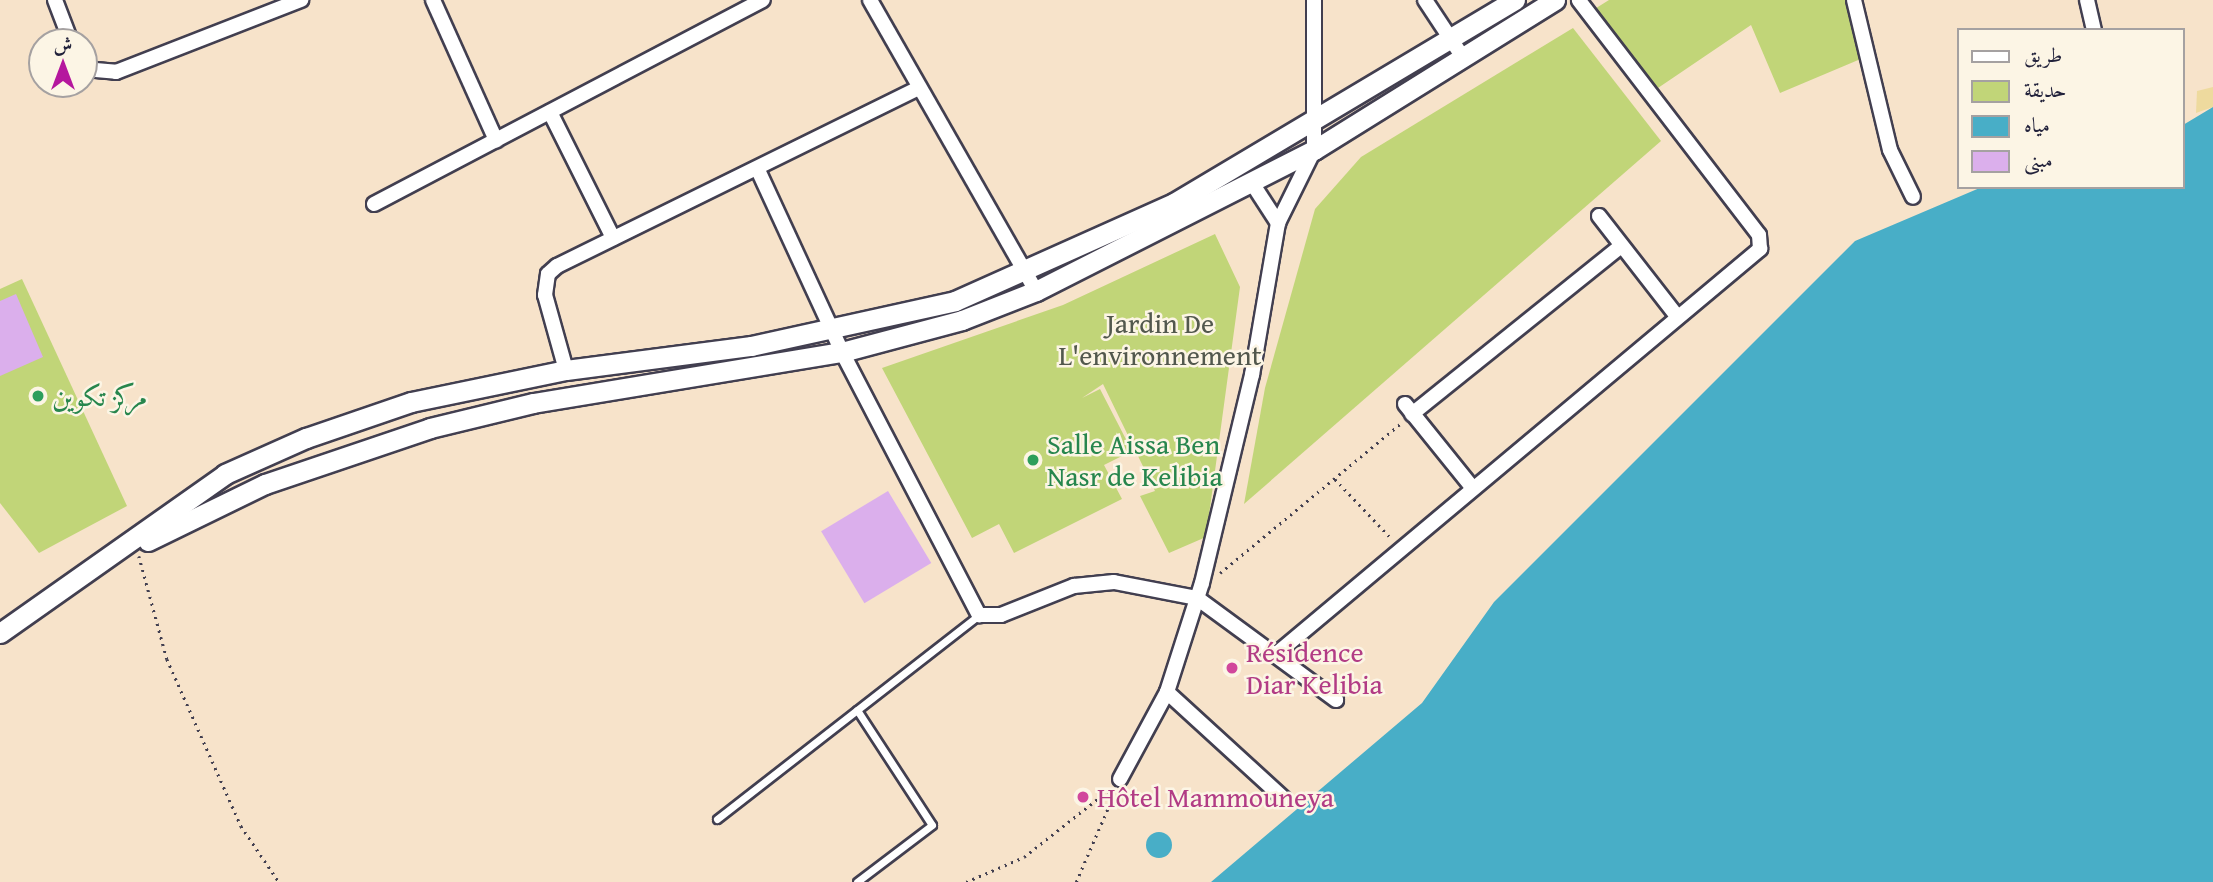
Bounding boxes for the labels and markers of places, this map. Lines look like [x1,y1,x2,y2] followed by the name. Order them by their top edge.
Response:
[52,379,147,413] place label: مركز تكوين
[30,388,46,404] marker: مركز تكوين
[1047,427,1223,493] place label: Salle Aissa Ben Nasr de Kelibia
[1025,452,1041,468] marker: Salle Aissa Ben Nasr de Kelibia
[1246,635,1383,701] place label: Résidence Diar Kelibia
[1224,660,1240,676] marker: Résidence Diar Kelibia
[1097,780,1334,814] place label: Hôtel Mammouneya
[1075,789,1091,805] marker: Hôtel Mammouneya

